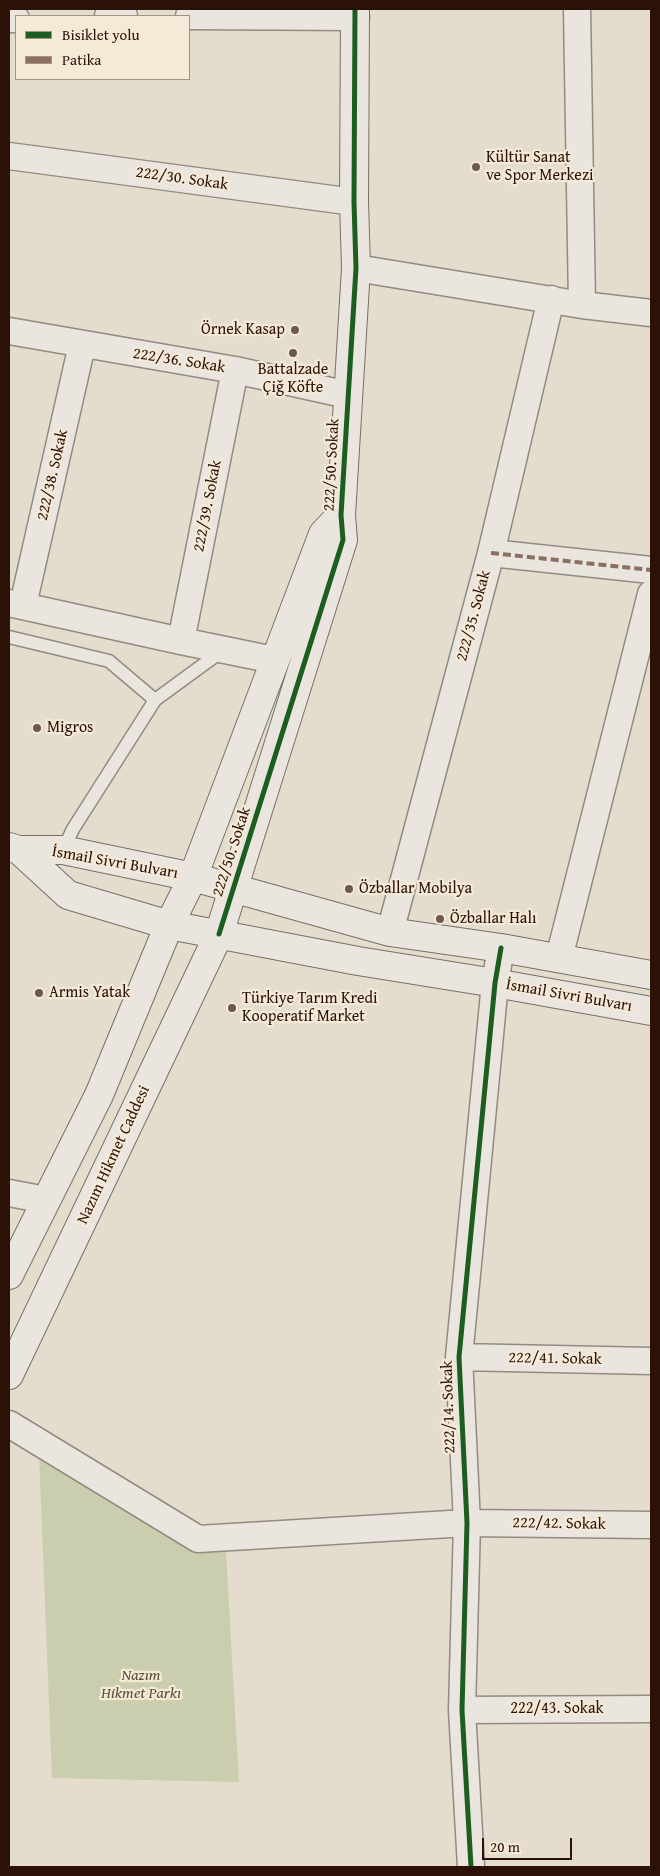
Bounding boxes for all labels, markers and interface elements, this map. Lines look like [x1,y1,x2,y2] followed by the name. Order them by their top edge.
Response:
[15,15,190,80] legend
[62,24,140,45] text: Bisiklet yolu
[62,49,101,70] text: Patika
[486,148,593,186] place label: Kültür Sanat ve Spor Merkezi
[470,161,482,173] marker: Kültür Sanat ve Spor Merkezi
[134,163,230,195] street label: 222/30. Sokak
[201,320,285,340] place label: Örnek Kasap
[289,324,301,336] marker: Örnek Kasap
[131,344,227,378] street label: 222/36. Sokak
[287,347,299,359] marker: Battalzade Çiğ Köfte
[258,360,328,398] place label: Battalzade Çiğ Köfte
[320,418,344,512] street label: 222/50. Sokak
[33,427,73,523] street label: 222/38. Sokak
[190,458,226,554] street label: 222/39. Sokak
[453,568,495,664] street label: 222/35. Sokak
[47,718,93,738] place label: Migros
[31,722,43,734] marker: Migros
[208,805,256,899] street label: 222/50. Sokak
[50,842,180,884] street label: İsmail Sivri Bulvarı
[359,879,472,899] place label: Özballar Mobilya
[343,883,355,895] marker: Özballar Mobilya
[450,909,536,929] place label: Özballar Halı
[434,913,446,925] marker: Özballar Halı
[504,975,634,1017] street label: İsmail Sivri Bulvarı
[49,983,130,1003] place label: Armis Yatak
[33,987,45,999] marker: Armis Yatak
[242,989,377,1027] place label: Türkiye Tarım Kredi Kooperatif Market
[226,1002,238,1014] marker: Türkiye Tarım Kredi Kooperatif Market
[73,1083,155,1227] street label: Nazım Hikmet Caddesi
[508,1349,602,1369] street label: 222/41. Sokak
[438,1360,460,1454] street label: 222/14. Sokak
[512,1514,606,1534] street label: 222/42. Sokak
[101,1666,181,1704] park label: Nazım Hikmet Parkı
[510,1699,604,1719] street label: 222/43. Sokak
[485,1828,575,1860] scale bar
[490,1836,520,1857] text: 20 m

